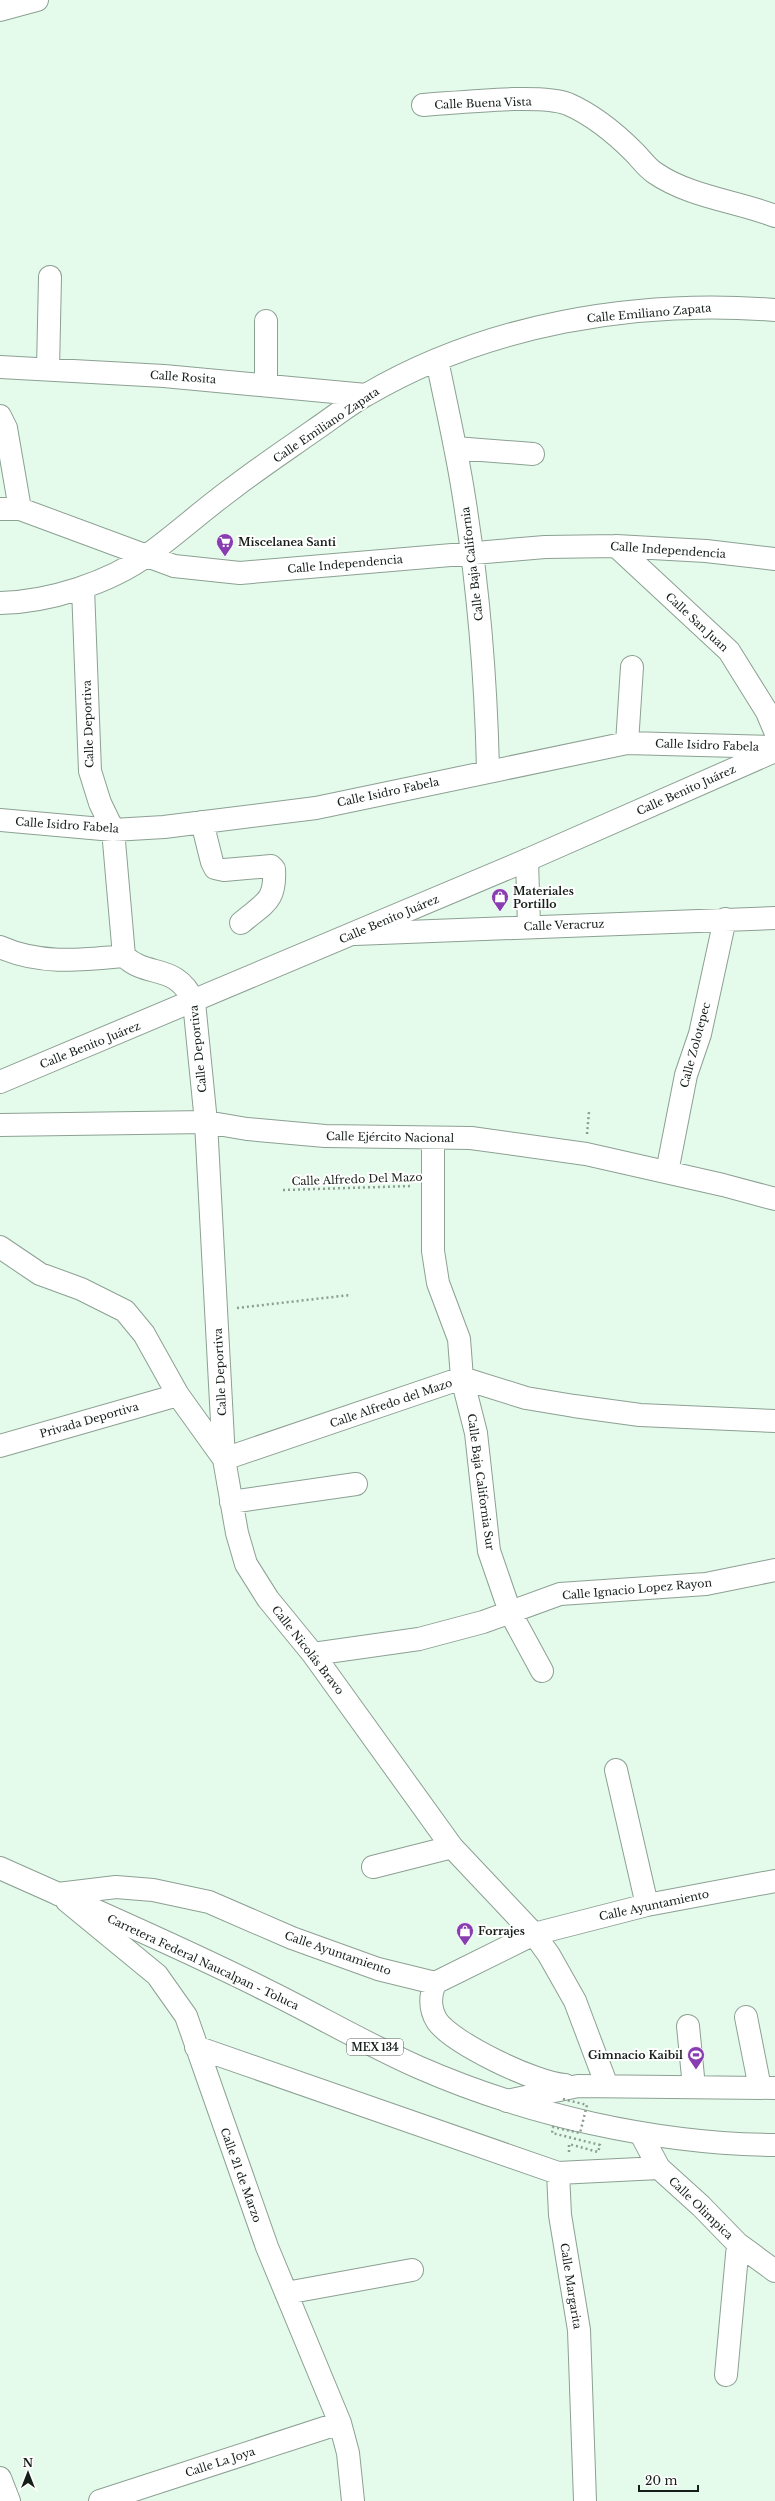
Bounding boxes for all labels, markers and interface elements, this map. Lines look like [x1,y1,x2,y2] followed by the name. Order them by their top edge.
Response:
[434,94,533,112] street label: Calle Buena Vista
[586,301,713,325] street label: Calle Emiliano Zapata
[149,368,217,386] street label: Calle Rosita
[270,384,382,466] street label: Calle Emiliano Zapata
[458,505,486,622] street label: Calle Baja California
[215,532,235,557] supermarket icon: Miscelanea Santi
[238,535,336,549] place label: Miscelanea Santi
[610,539,727,561] street label: Calle Independencia
[287,552,404,576] street label: Calle Independencia
[663,589,732,655] street label: Calle San Juan
[79,679,97,768] street label: Calle Deportiva
[655,736,760,754] street label: Calle Isidro Fabela
[634,762,738,818] street label: Calle Benito Juárez
[336,774,441,810] street label: Calle Isidro Fabela
[15,814,120,836] street label: Calle Isidro Fabela
[513,884,574,911] place label: Materiales Portillo
[490,887,510,912] shop icon: Materiales Portillo
[337,892,441,946] street label: Calle Benito Juárez
[523,917,605,933] street label: Calle Veracruz
[677,1001,713,1089] street label: Calle Zolotepec
[186,1004,210,1093] street label: Calle Deportiva
[38,1018,142,1072] street label: Calle Benito Juárez
[326,1129,455,1145] street label: Calle Ejército Nacional
[291,1170,423,1188] street label: Calle Alfredo Del Mazo
[211,1327,229,1416] street label: Calle Deportiva
[328,1375,454,1431] street label: Calle Alfredo del Mazo
[38,1399,141,1441] street label: Privada Deportiva
[464,1413,498,1552] street label: Calle Baja California Sur
[561,1575,713,1603] street label: Calle Ignacio Lopez Rayon
[269,1603,347,1697] street label: Calle Nicolás Bravo
[598,1887,710,1923] street label: Calle Ayuntamiento
[105,1911,302,2013] street label: Carretera Federal Naucalpan - Toluca
[455,1921,475,1946] shop icon: Forrajes
[478,1924,525,1938] place label: Forrajes
[283,1928,393,1978] street label: Calle Ayuntamiento
[347,2039,403,2055] road number: MEX 134
[686,2045,706,2070] sports icon: Gimnacio Kaibil
[588,2048,683,2062] place label: Gimnacio Kaibil
[217,2126,265,2224] street label: Calle 21 de Marzo
[666,2174,737,2243] street label: Calle Olimpica
[557,2242,585,2331] street label: Calle Margarita
[183,2444,258,2480] street label: Calle La Joya
[8,2453,48,2493] north arrow
[23,2456,34,2470] text: N
[639,2467,698,2493] scale bar
[645,2473,677,2488] text: 20 m

